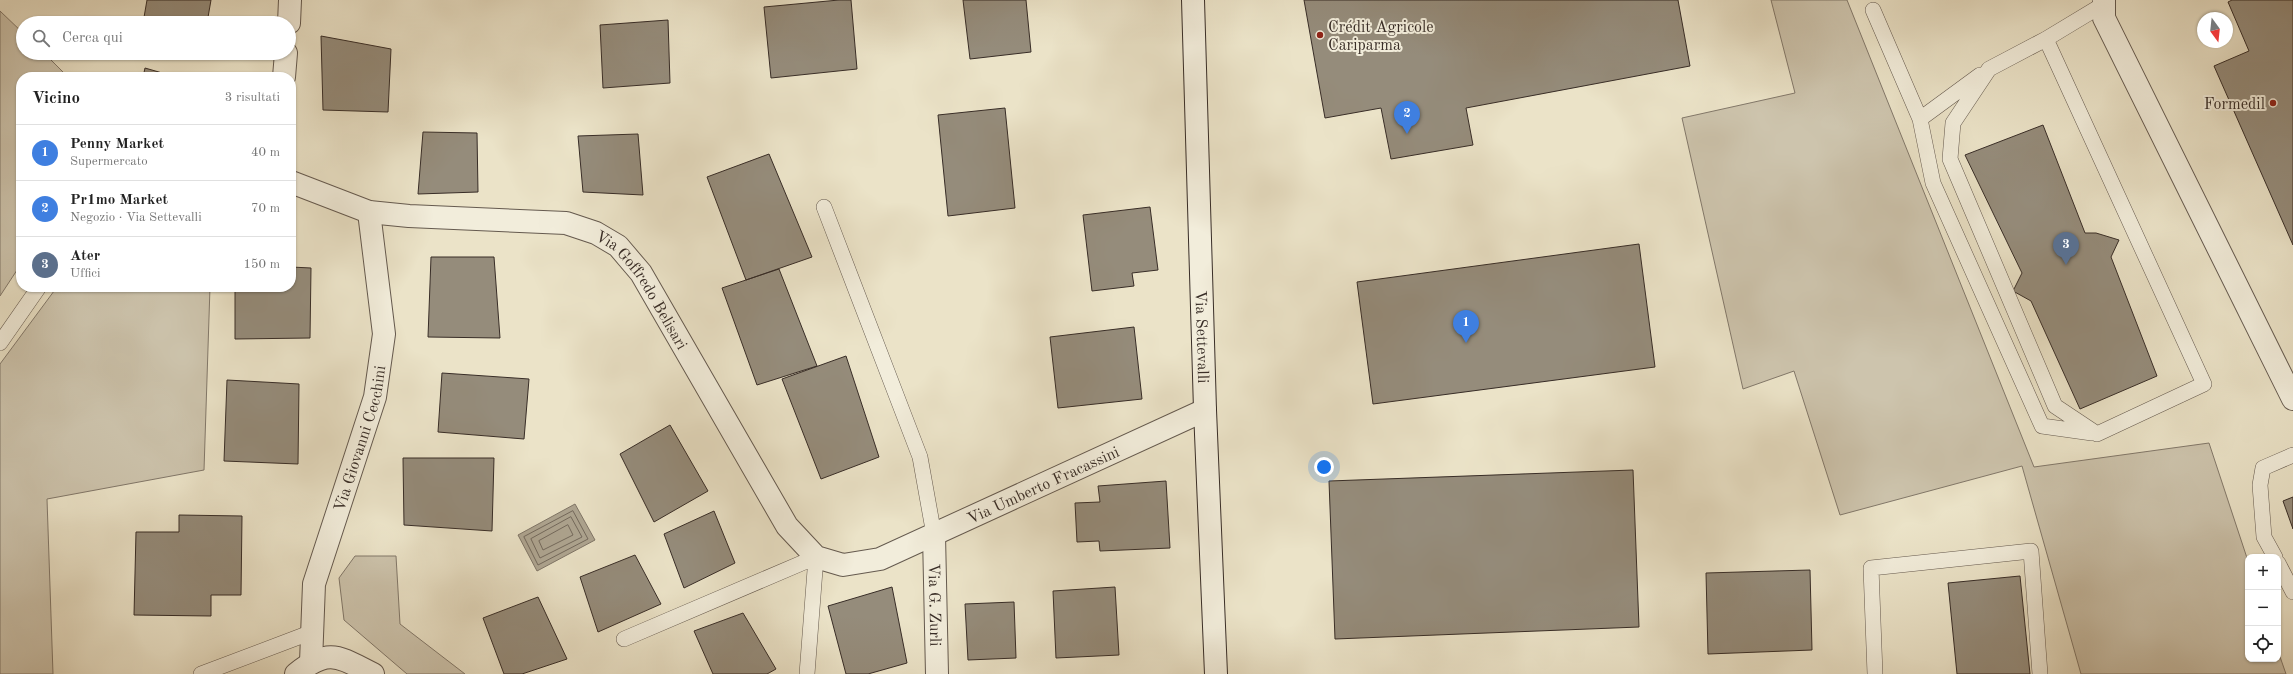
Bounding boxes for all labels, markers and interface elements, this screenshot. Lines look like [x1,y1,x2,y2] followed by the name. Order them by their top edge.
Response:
[2197,12,2233,48] north arrow
[16,16,296,60] search box
[1328,20,1434,54] place label: Crédit Agricole Cariparma
[30,27,52,49] icon: search
[1315,30,1325,40] marker: Crédit Agricole Cariparma
[62,31,123,46] text: Cerca qui
[32,90,80,107] text: Vicino
[225,91,280,104] text: 3 risultati
[2204,97,2265,113] place label: Formedil
[2268,98,2278,108] marker: Formedil
[1394,101,1420,134] pin: 2
[70,137,164,152] text: Penny Market
[41,146,49,159] text: 1
[251,146,280,159] text: 40 m
[70,155,148,168] text: Supermercato
[70,193,168,208] text: Pr1mo Market
[41,202,49,215] text: 2
[251,202,280,215] text: 70 m
[70,211,202,224] text: Negozio · Via Settevalli
[592,229,689,353] street label: Via Goffredo Belisari
[2053,232,2079,265] pin: 3
[70,249,100,264] text: Ater
[41,258,49,271] text: 3
[243,258,280,271] text: 150 m
[70,267,101,280] text: Uffici
[1192,290,1210,384] street label: Via Settevalli
[1453,310,1479,343] pin: 1
[332,364,389,514] street label: Via Giovanni Cecchini
[965,444,1122,528] street label: Via Umberto Fracassini
[1314,457,1334,477] your location
[2245,554,2281,662] map controls
[2245,554,2281,590] button: +
[925,563,942,647] street label: Via G. Zurli
[2245,590,2281,626] button: −
[2245,626,2281,662] button: locate

